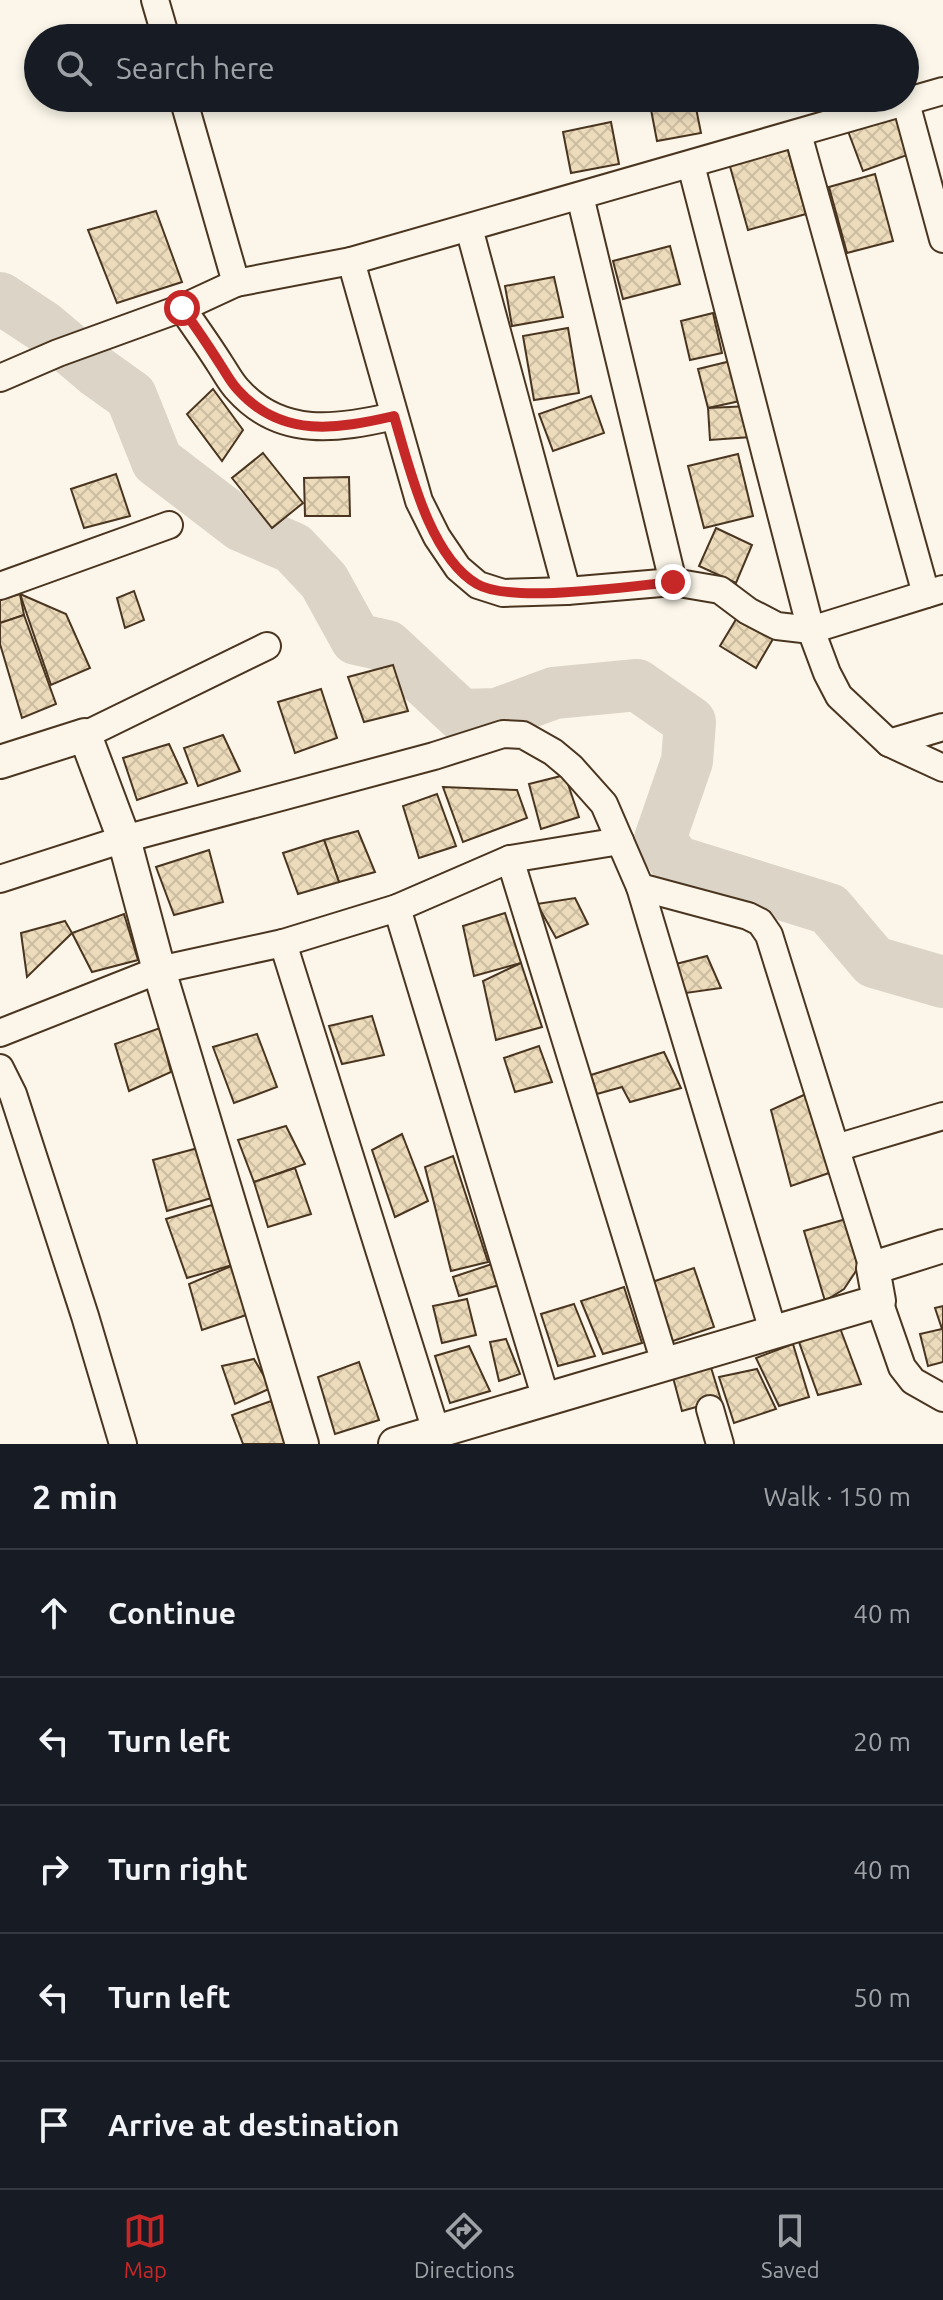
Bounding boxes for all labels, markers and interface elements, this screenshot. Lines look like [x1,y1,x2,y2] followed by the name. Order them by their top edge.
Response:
[24,24,919,112] search box
[52,46,96,90] icon: search
[116,51,275,85] text: Search here
[164,290,200,326] route start
[655,564,691,600] route end
[32,1477,118,1515] text: 2 min
[763,1482,911,1511] text: Walk · 150 m
[32,1591,76,1635] icon: ahead
[108,1596,236,1630] text: Continue
[853,1599,911,1628] text: 40 m
[32,1719,76,1763] icon: left
[108,1724,230,1758] text: Turn left
[853,1727,911,1756] text: 20 m
[32,1847,76,1891] icon: right
[108,1852,248,1886] text: Turn right
[853,1855,911,1884] text: 40 m
[32,1975,76,2019] icon: left
[108,1980,230,2014] text: Turn left
[853,1983,911,2012] text: 50 m
[32,2103,76,2147] icon: arrive
[108,2108,400,2142] text: Arrive at destination
[123,2209,167,2282] tab: Map
[414,2209,514,2282] tab: Directions
[761,2209,820,2282] tab: Saved

